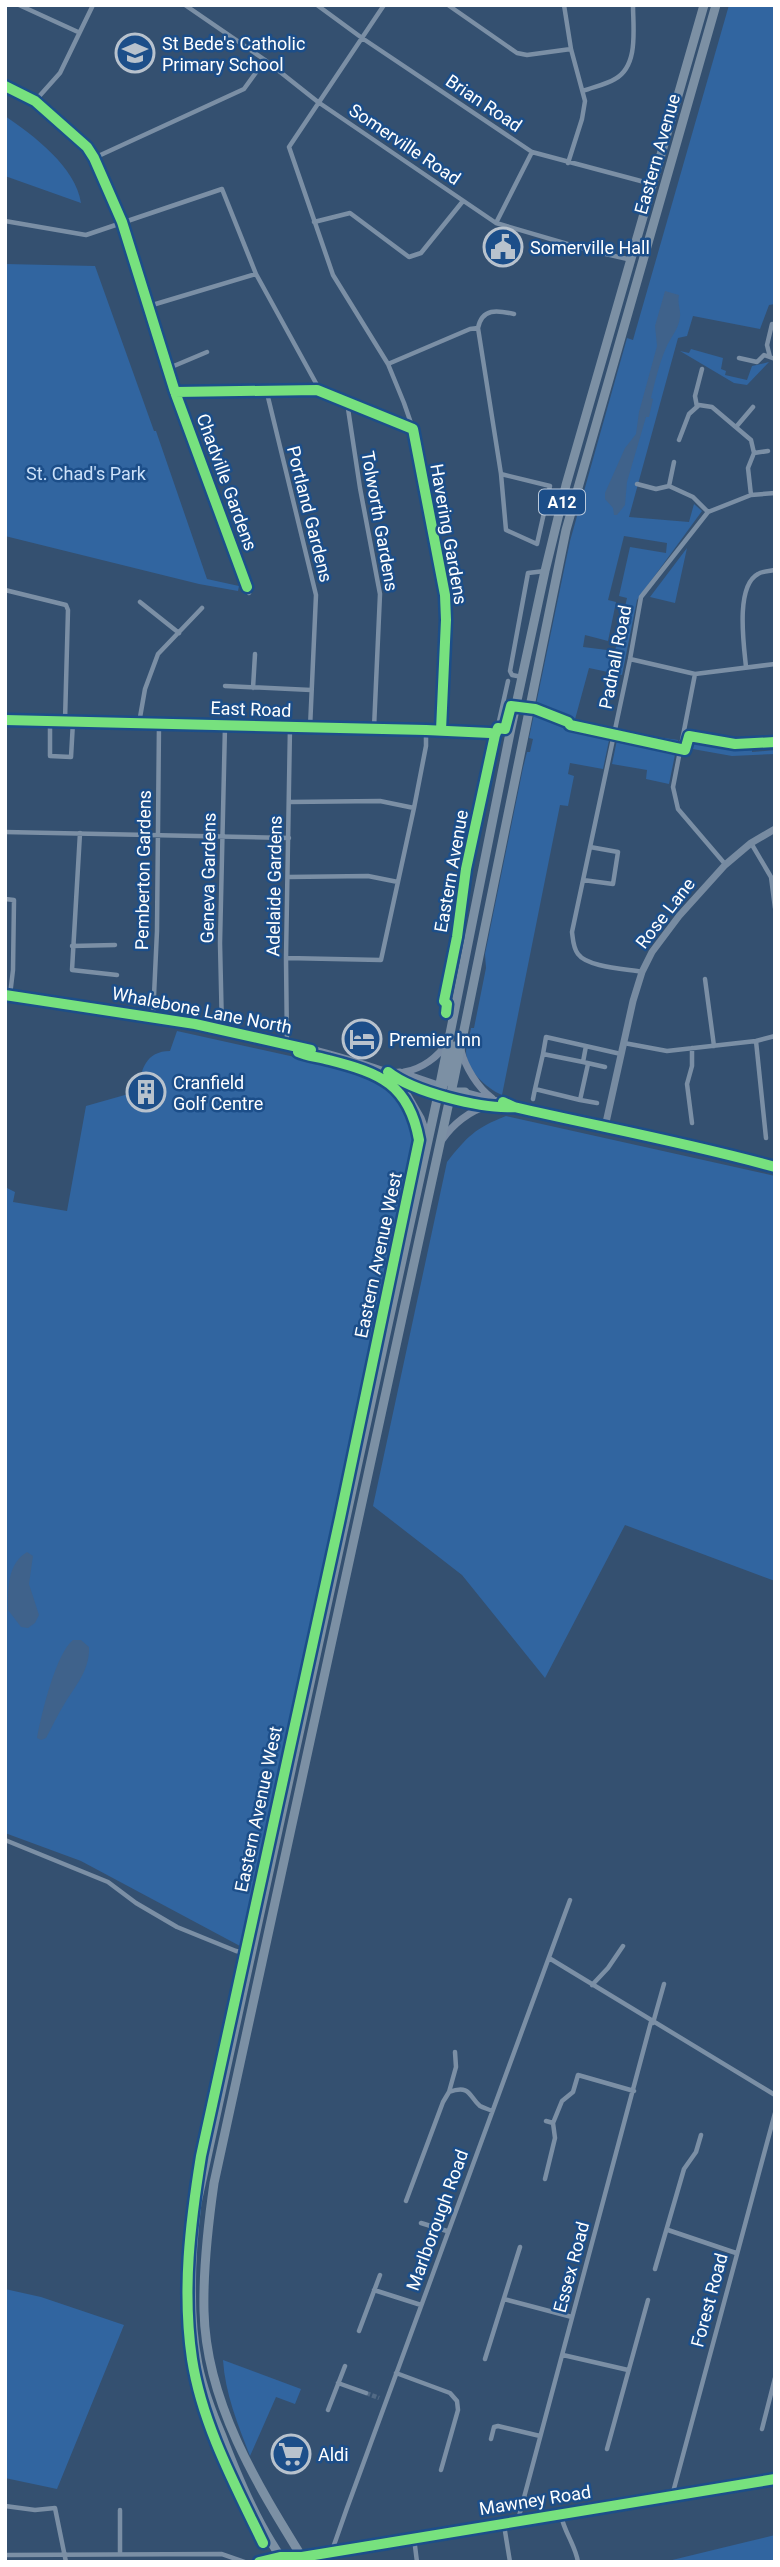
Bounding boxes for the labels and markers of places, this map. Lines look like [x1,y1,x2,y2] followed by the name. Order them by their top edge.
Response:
[114,32,156,74] school or university icon: St Bede's Catholic Primary School
[162,33,305,75] place label: St Bede's Catholic Primary School
[482,226,524,268] public building icon: Somerville Hall
[530,237,650,258] place label: Somerville Hall
[341,1018,383,1060] hotel icon: Premier Inn
[389,1029,481,1050] place label: Premier Inn
[125,1071,167,1113] building icon: Cranfield Golf Centre
[173,1072,263,1114] place label: Cranfield Golf Centre
[270,2433,312,2475] supermarket icon: Aldi
[318,2444,349,2465] place label: Aldi

